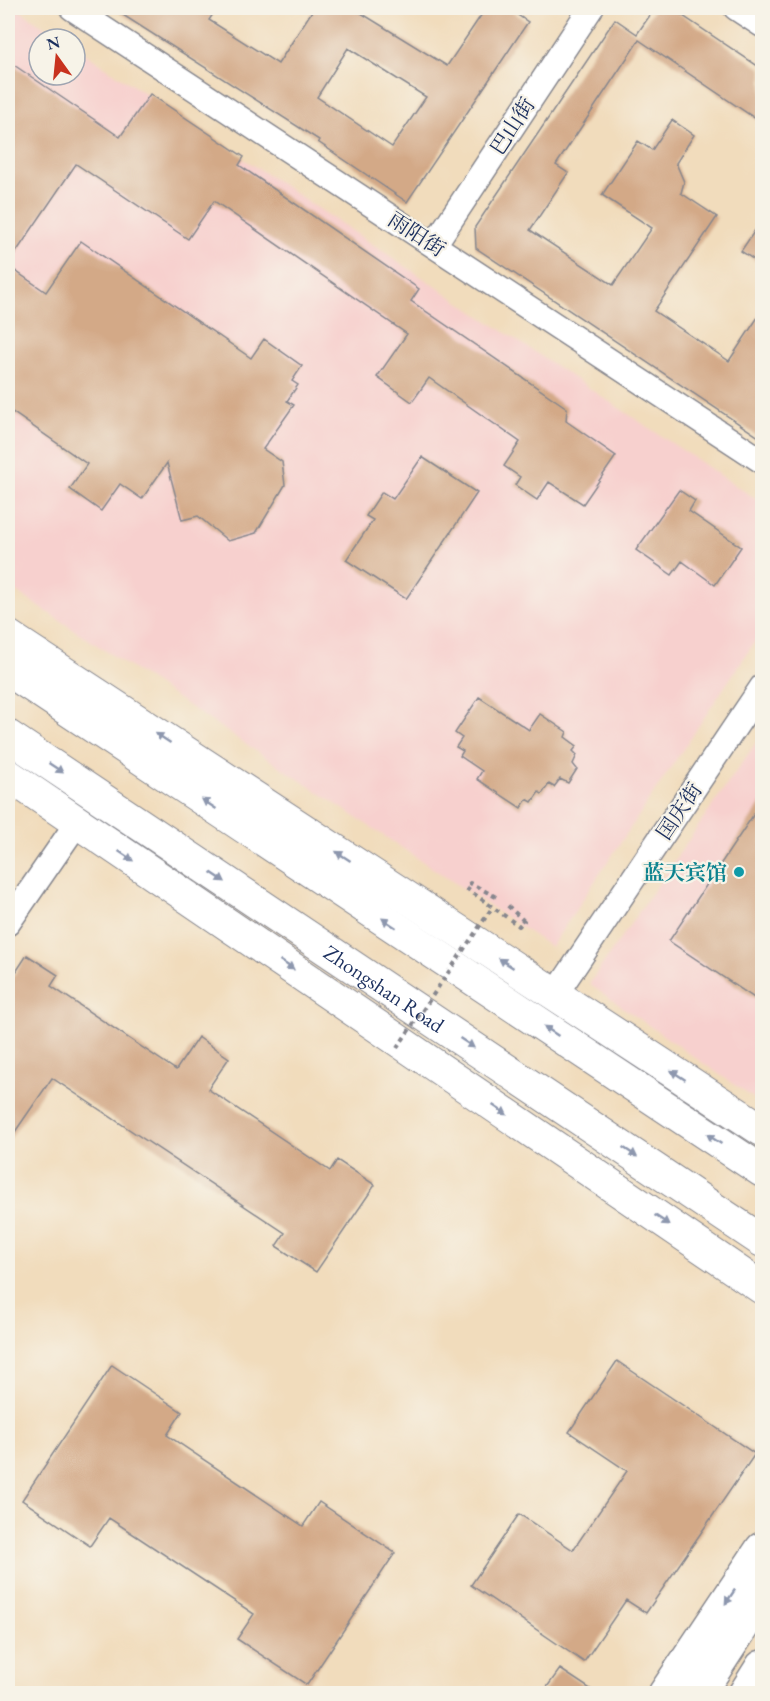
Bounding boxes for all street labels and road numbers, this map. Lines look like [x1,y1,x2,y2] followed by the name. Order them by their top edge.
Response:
[484,92,540,160] street label: 巴山街
[383,206,451,262] street label: 雨阳街
[650,777,708,845] street label: 国庆街
[319,938,450,1038] street label: Zhongshan Road

